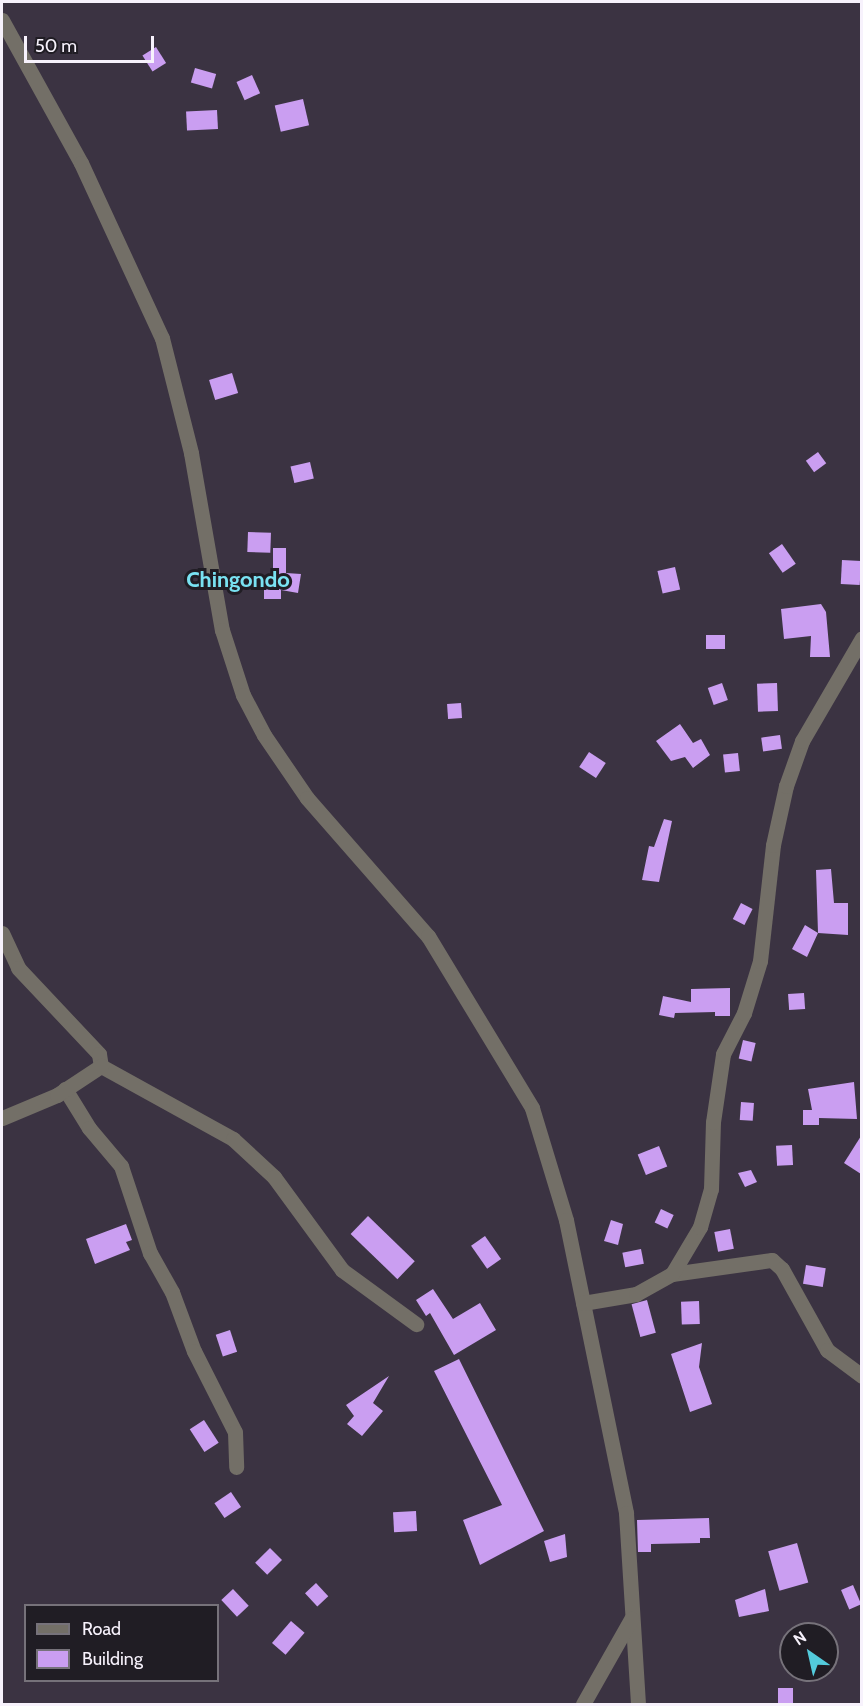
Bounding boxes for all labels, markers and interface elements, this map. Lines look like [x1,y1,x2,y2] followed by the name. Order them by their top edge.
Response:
[27,24,158,62] scale bar
[35,35,77,57] text: 50 m
[186,567,290,593] district label: Chingondo
[24,1604,219,1682] legend
[82,1618,121,1640] text: Road
[779,1622,839,1682] north arrow
[790,1627,810,1649] text: N
[82,1648,143,1670] text: Building

